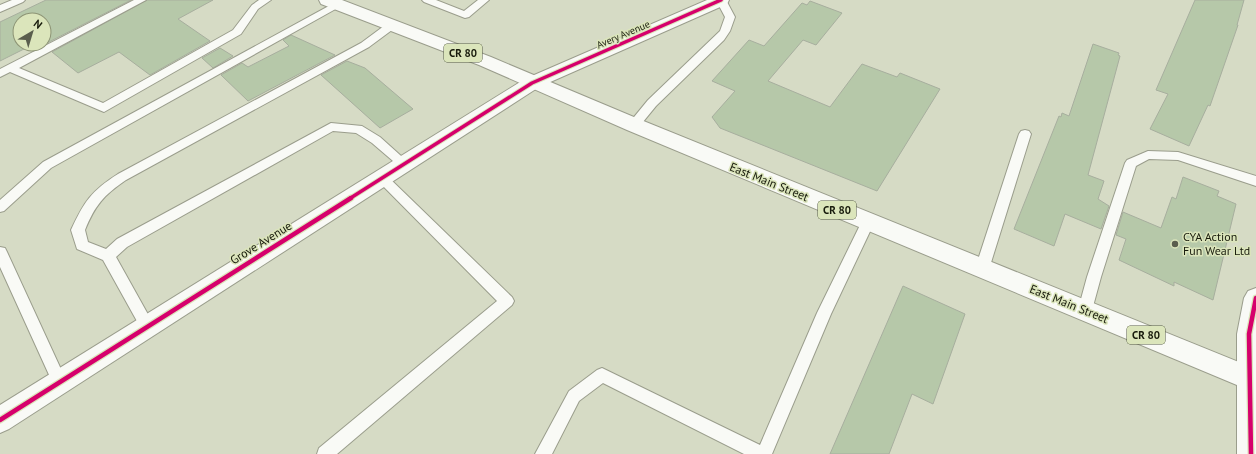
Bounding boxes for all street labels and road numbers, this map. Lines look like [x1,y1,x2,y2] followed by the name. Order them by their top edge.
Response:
[595,17,652,51] street label: Avery Avenue
[444,44,482,62] road number: CR 80
[728,159,811,204] street label: East Main Street
[818,201,856,219] road number: CR 80
[227,218,294,267] street label: Grove Avenue
[1028,281,1111,326] street label: East Main Street
[1127,326,1165,344] road number: CR 80

